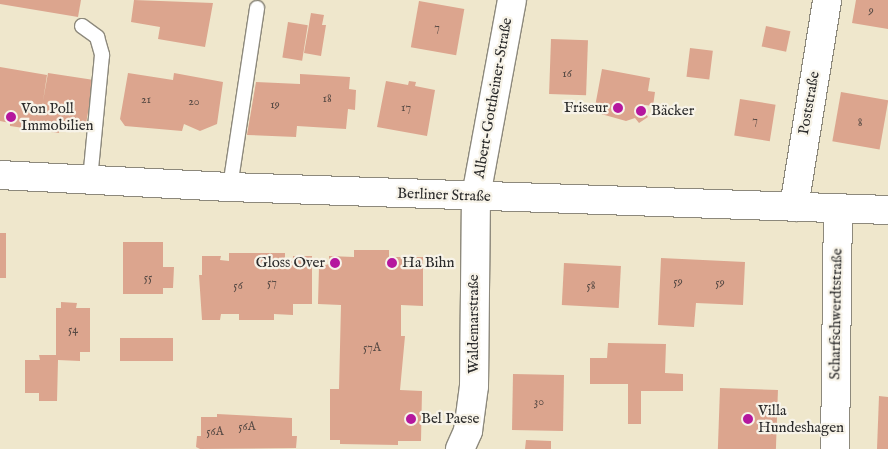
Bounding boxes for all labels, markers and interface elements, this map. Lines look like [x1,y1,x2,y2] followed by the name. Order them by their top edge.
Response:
[868,4,874,18] house number: 9
[470,16,516,180] street label: Albert-Gottheiner-Straße
[434,21,440,35] house number: 7
[562,67,572,81] house number: 16
[795,70,823,136] street label: Poststraße
[322,92,332,106] house number: 18
[141,93,151,107] house number: 21
[188,95,200,109] house number: 20
[270,98,280,112] house number: 19
[21,99,94,134] place label: Von Poll Immobilien
[564,99,608,117] place label: Friseur
[401,101,411,115] house number: 17
[612,102,624,114] marker: Friseur
[651,102,694,120] place label: Bäcker
[635,105,647,117] marker: Bäcker
[5,111,17,123] marker: Von Poll Immobilien
[752,114,758,128] house number: 7
[858,116,862,130] house number: 8
[397,184,491,206] street label: Berliner Straße
[826,248,846,380] street label: Scharfschwerdtstraße
[256,254,325,272] place label: Gloss Over
[402,254,455,272] place label: Ha Bihn
[329,257,341,269] marker: Gloss Over
[386,257,398,269] marker: Ha Bihn
[144,271,152,285] house number: 55
[465,274,483,374] street label: Waldemarstraße
[673,275,683,289] house number: 59
[267,276,277,290] house number: 57
[715,276,725,290] house number: 59
[233,279,243,293] house number: 56
[586,279,596,293] house number: 58
[68,323,78,337] house number: 54
[363,341,381,355] house number: 57A
[534,395,544,409] house number: 30
[758,401,844,436] place label: Villa Hundeshagen
[421,410,479,428] place label: Bel Paese
[405,413,417,425] marker: Bel Paese
[742,413,754,425] marker: Villa Hundeshagen
[238,420,256,434] house number: 56A
[206,425,224,439] house number: 56A

